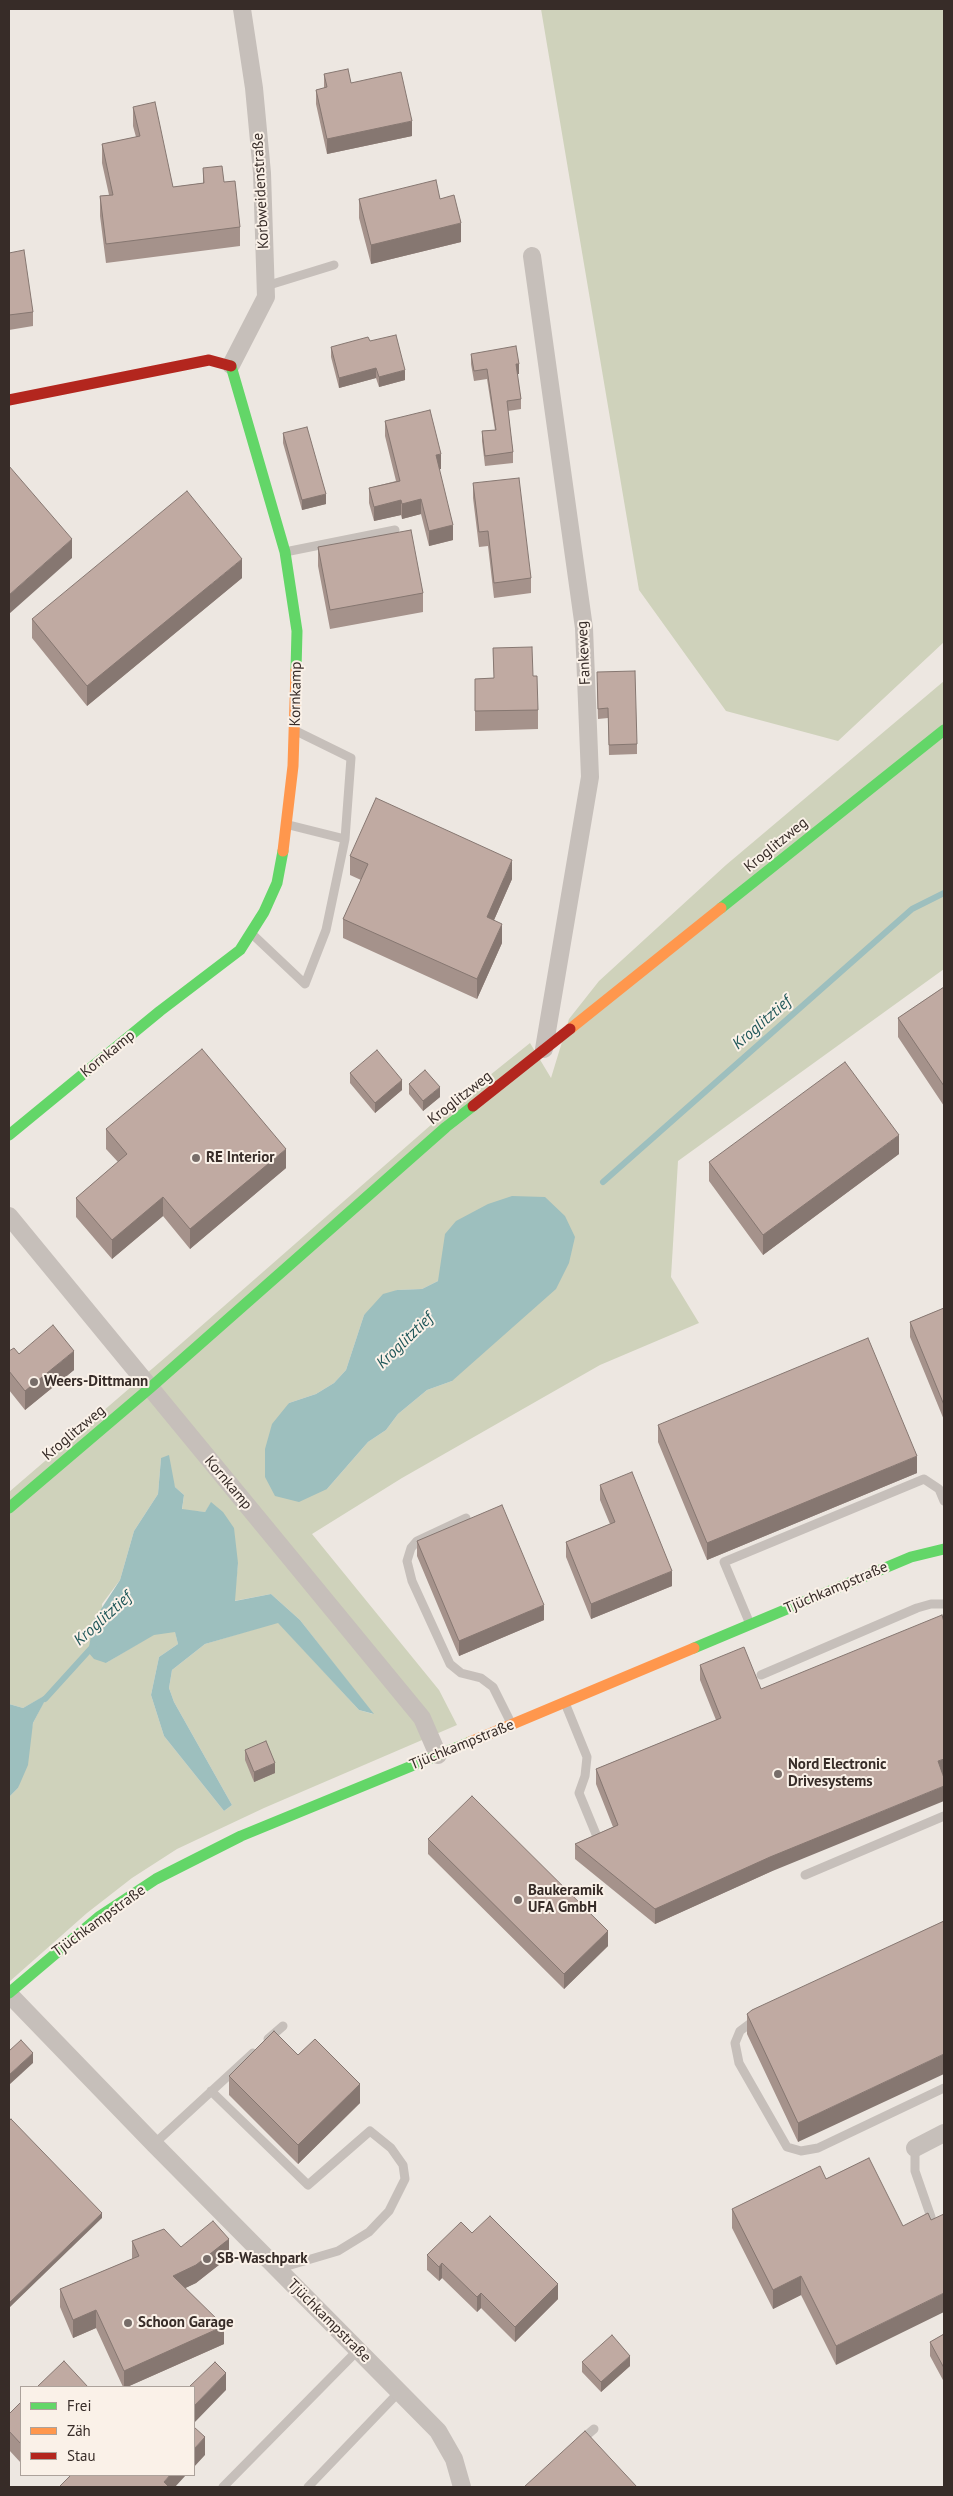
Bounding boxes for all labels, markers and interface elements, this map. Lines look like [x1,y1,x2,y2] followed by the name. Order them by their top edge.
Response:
[249,132,273,250] street label: Korbweidenstraße
[573,620,595,686] street label: Fankeweg
[286,662,306,726] street label: Kornkamp
[741,814,811,876] street label: Kroglitzweg
[729,992,795,1054] water label: Kroglitztief
[77,1027,139,1081] street label: Kornkamp
[424,1067,496,1129] street label: Kroglitzweg
[206,1149,275,1167] place label: RE Interior
[190,1152,202,1164] marker: RE Interior
[373,1309,437,1373] water label: Kroglitztief
[44,1373,148,1391] place label: Weers-Dittmann
[28,1376,40,1388] marker: Weers-Dittmann
[39,1402,109,1464] street label: Kroglitzweg
[200,1452,256,1514] street label: Kornkamp
[782,1558,890,1618] street label: Tjüchkampstraße
[70,1588,136,1650] water label: Kroglitztief
[407,1716,517,1774] street label: Tjüchkampstraße
[788,1756,887,1791] place label: Nord Electronic Drivesystems
[772,1768,784,1780] marker: Nord Electronic Drivesystems
[49,1881,149,1961] street label: Tjüchkampstraße
[528,1882,603,1917] place label: Baukeramik UFA GmbH
[512,1894,524,1906] marker: Baukeramik UFA GmbH
[217,2250,308,2268] place label: SB-Waschpark
[201,2253,213,2265] marker: SB-Waschpark
[283,2275,375,2367] street label: Tjüchkampstraße
[138,2314,234,2332] place label: Schoon Garage
[122,2317,134,2329] marker: Schoon Garage
[20,2386,195,2476] legend
[67,2396,92,2415] text: Frei
[67,2421,91,2440] text: Zäh
[67,2446,96,2465] text: Stau

